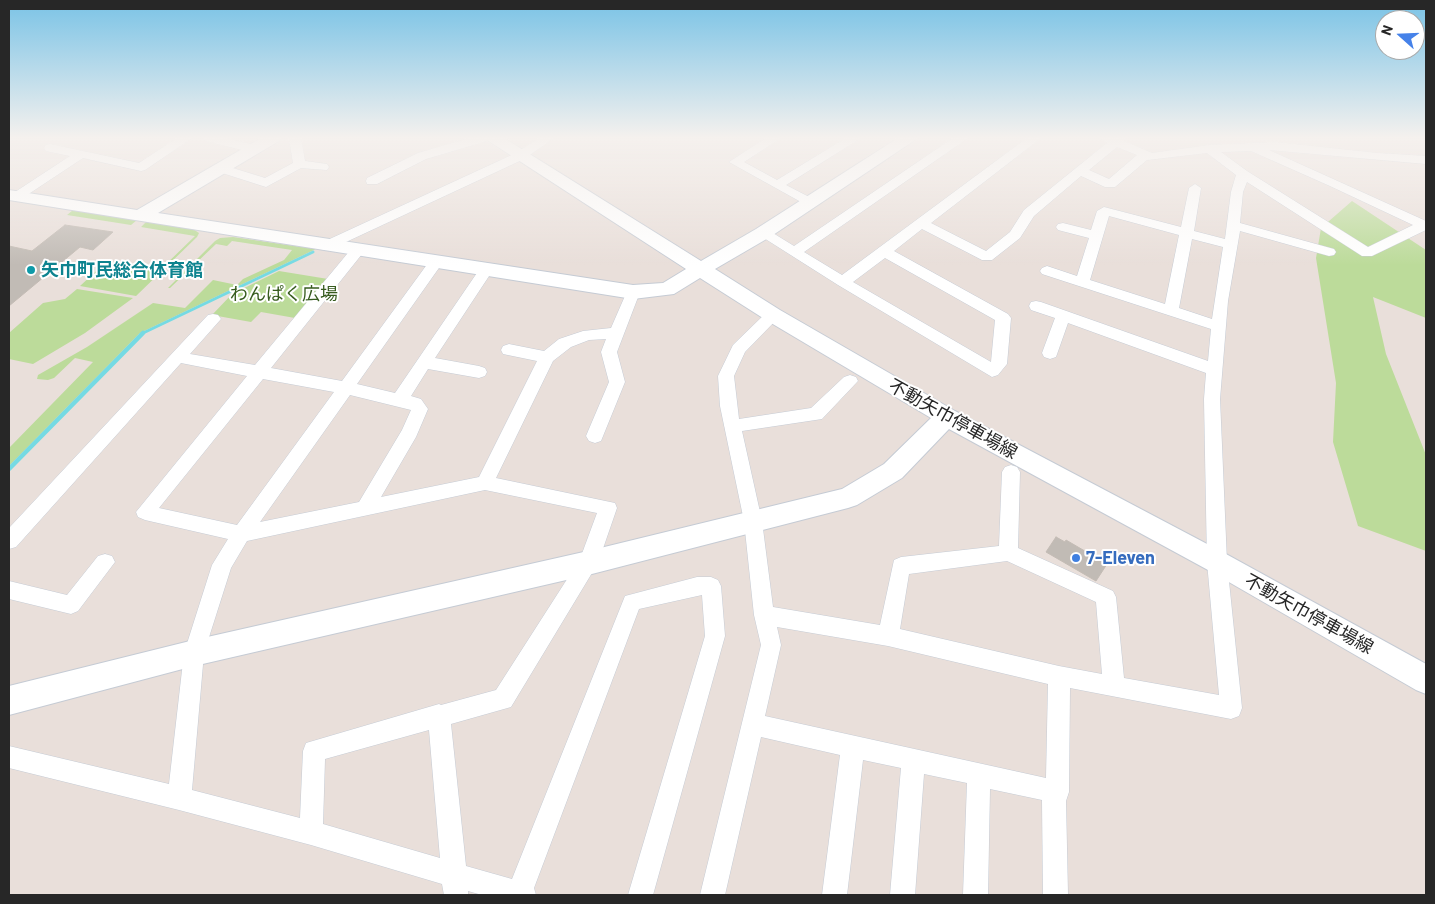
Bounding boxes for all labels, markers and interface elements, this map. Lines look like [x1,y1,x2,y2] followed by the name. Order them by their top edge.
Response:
[1375,10,1425,60] north arrow
[1377,23,1396,37] text: N
[41,259,203,281] place label: 矢巾町民総合体育館
[25,264,37,276] marker: 矢巾町民総合体育館
[230,283,338,305] park label: わんぱく広場
[885,375,1021,463] street label: 不動矢巾停車場線
[1086,547,1155,569] place label: 7-Eleven
[1070,552,1082,564] marker: 7-Eleven
[1241,570,1377,658] street label: 不動矢巾停車場線

